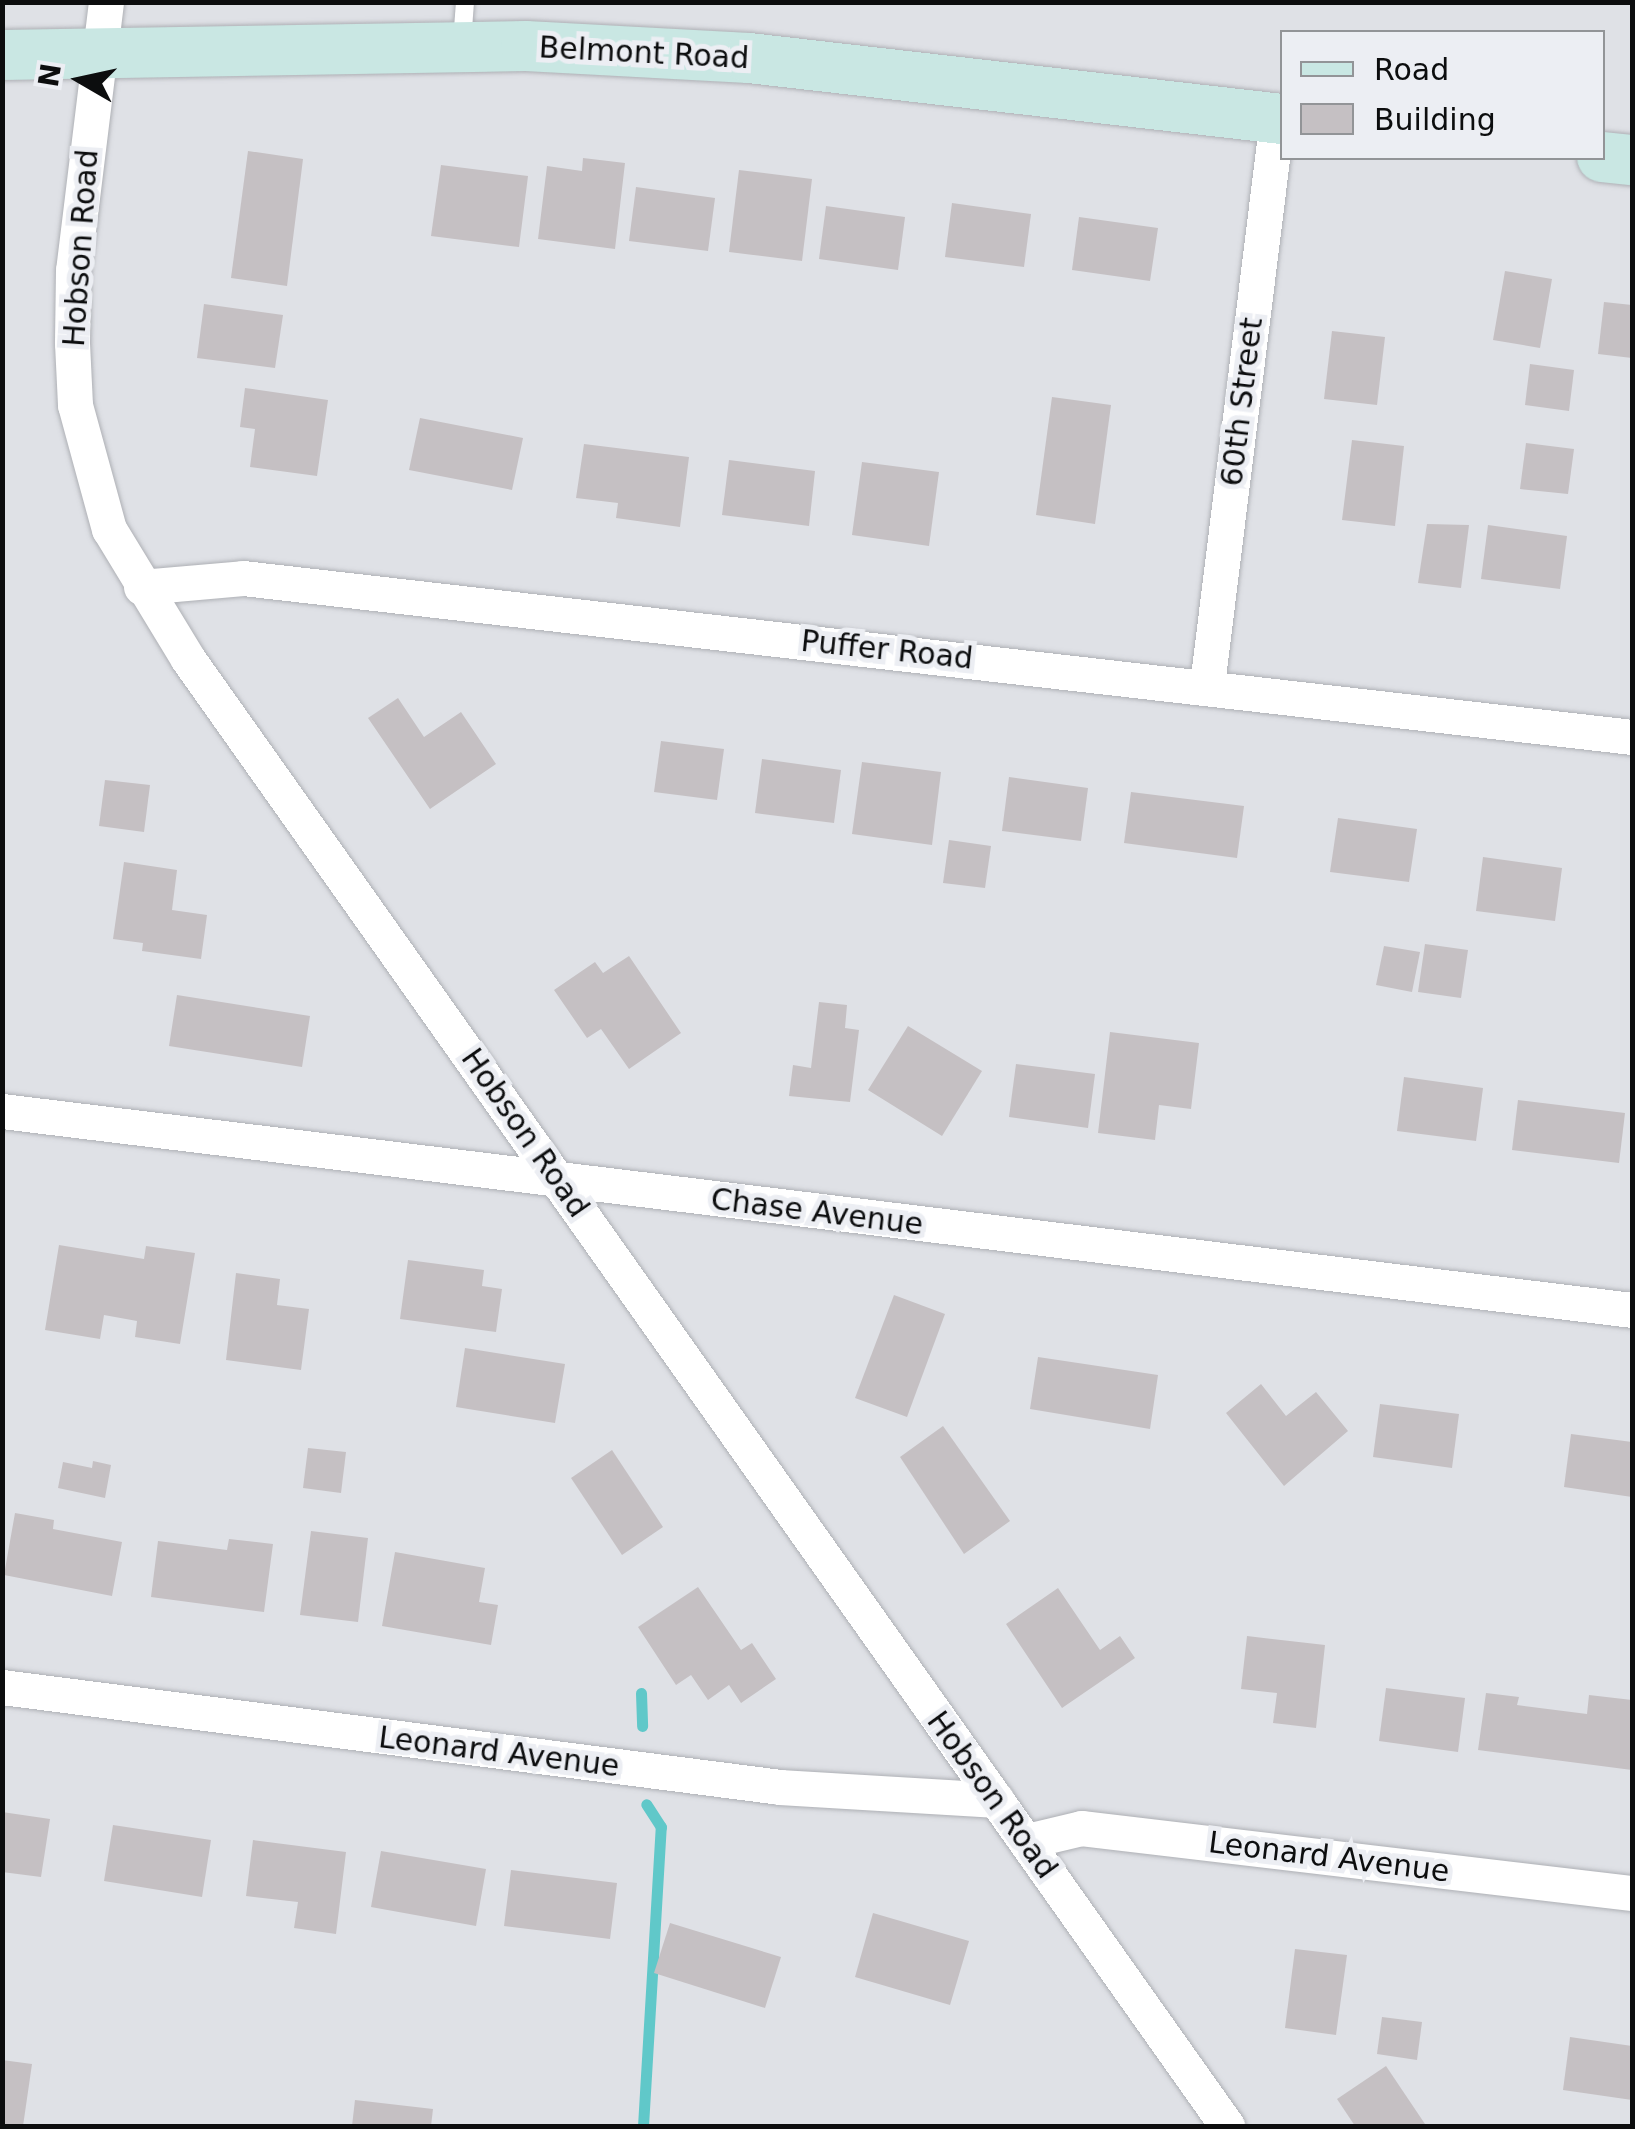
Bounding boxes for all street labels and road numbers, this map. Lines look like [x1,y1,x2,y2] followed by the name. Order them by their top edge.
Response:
[538,30,750,76] street label: Belmont Road
[56,148,106,348] street label: Hobson Road
[1214,316,1270,488] street label: 60th Street
[799,623,975,677] street label: Puffer Road
[454,1042,596,1224] street label: Hobson Road
[709,1181,925,1243] street label: Chase Avenue
[919,1704,1065,1886] street label: Hobson Road
[377,1719,621,1785] street label: Leonard Avenue
[1207,1824,1451,1890] street label: Leonard Avenue

